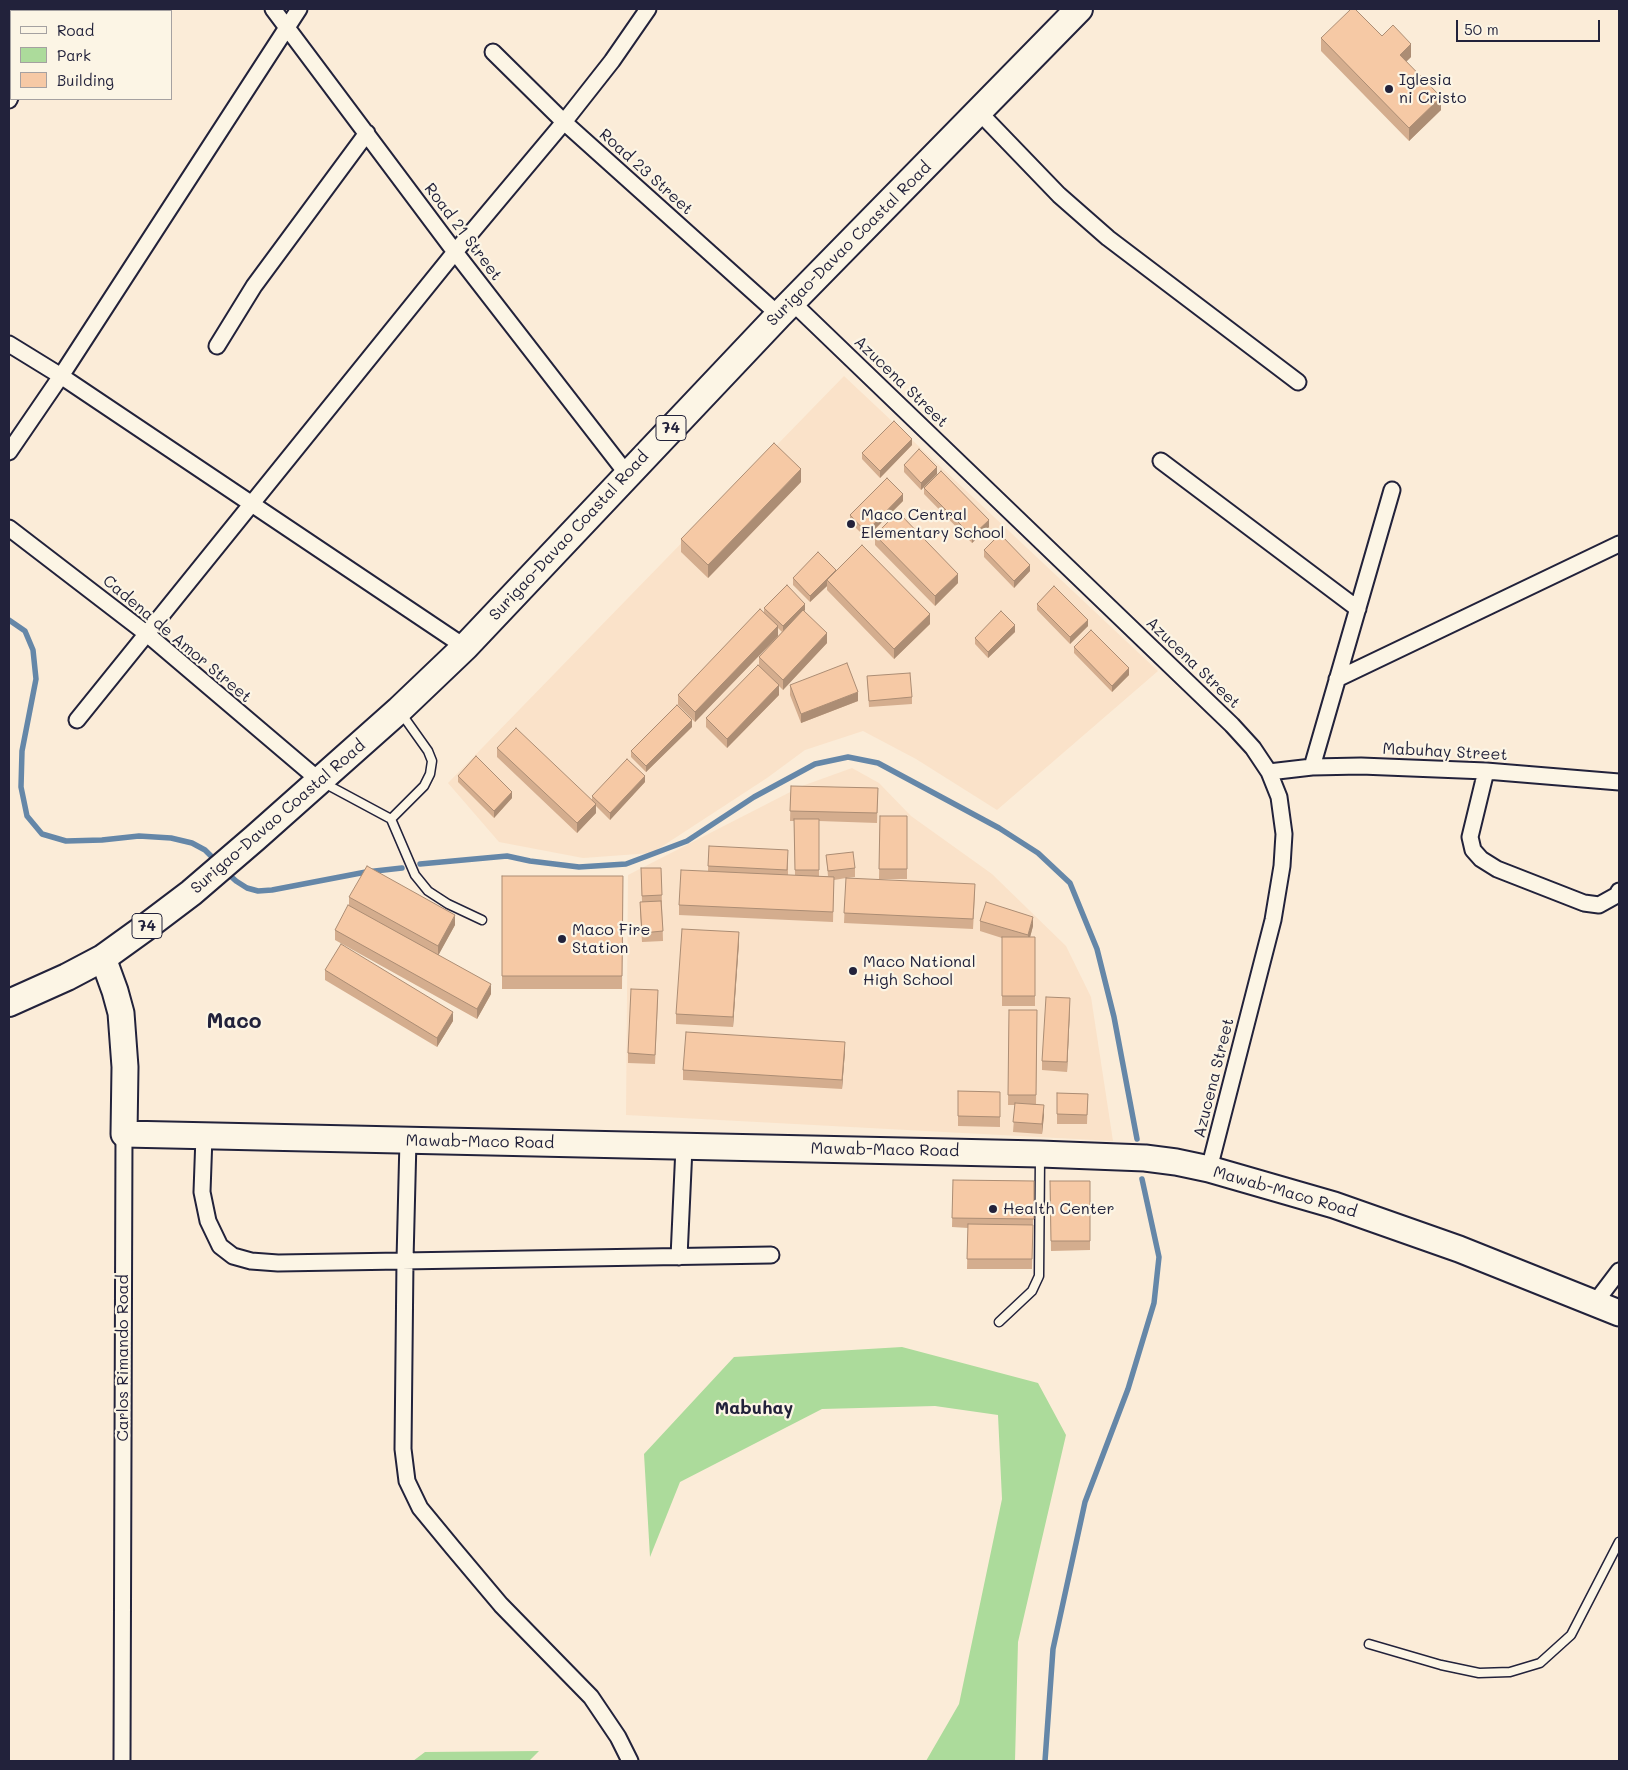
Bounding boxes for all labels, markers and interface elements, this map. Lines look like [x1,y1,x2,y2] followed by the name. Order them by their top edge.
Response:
[10,10,172,100] legend
[1458,10,1602,42] scale bar
[1464,19,1499,39] text: 50 m
[57,20,94,40] text: Road
[57,45,91,65] text: Park
[57,70,114,90] text: Building
[1399,70,1467,108] place label: Iglesia ni Cristo
[1383,83,1395,95] marker: Iglesia ni Cristo
[595,125,697,219] street label: Road 23 Street
[763,158,935,330] street label: Surigao-Davao Coastal Road
[420,179,506,285] street label: Road 21 Street
[850,332,952,432] street label: Azucena Street
[656,416,686,440] road number: 74
[485,447,653,625] street label: Surigao-Davao Coastal Road
[861,505,1005,543] place label: Maco Central Elementary School
[845,518,857,530] marker: Maco Central Elementary School
[99,571,255,707] street label: Cadena de Amor Street
[1142,613,1244,713] street label: Azucena Street
[187,736,369,898] street label: Surigao-Davao Coastal Road
[1382,739,1508,765] street label: Mabuhay Street
[132,914,162,938] road number: 74
[572,920,651,958] place label: Maco Fire Station
[556,933,568,945] marker: Maco Fire Station
[863,952,976,990] place label: Maco National High School
[847,965,859,977] marker: Maco National High School
[206,1009,262,1035] district label: Maco
[1190,1016,1238,1140] street label: Azucena Street
[406,1131,554,1153] street label: Mawab-Maco Road
[811,1139,959,1161] street label: Mawab-Maco Road
[1211,1162,1359,1222] street label: Mawab-Maco Road
[1003,1199,1115,1219] place label: Health Center
[987,1203,999,1215] marker: Health Center
[113,1274,133,1442] street label: Carlos Rimando Road
[715,1397,793,1419] district label: Mabuhay

